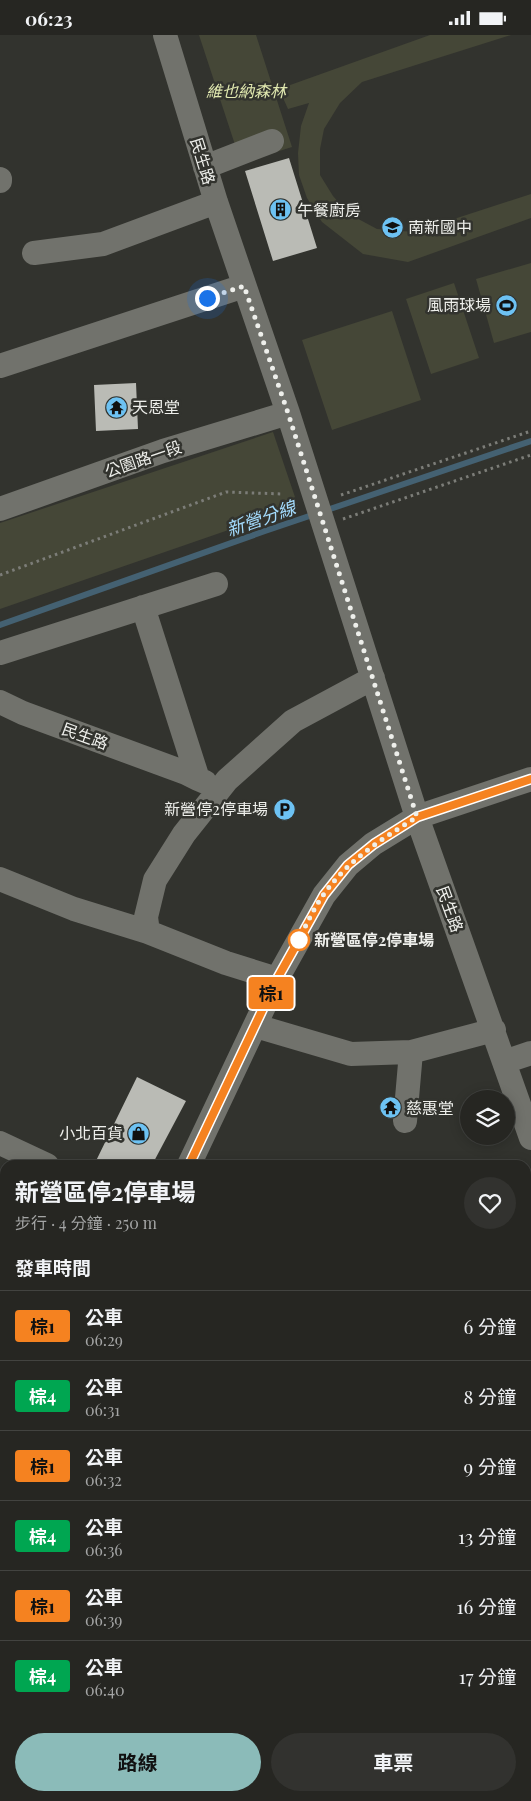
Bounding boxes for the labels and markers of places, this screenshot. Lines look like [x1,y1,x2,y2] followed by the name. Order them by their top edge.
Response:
[269,198,293,222] building icon: 午餐廚房
[297,199,361,220] place label: 午餐廚房
[380,215,404,239] school or university icon: 南新國中
[408,216,472,237] place label: 南新國中
[495,293,519,317] sports icon: 風雨球場
[427,294,491,315] place label: 風雨球場
[104,395,128,419] temple icon: 天恩堂
[132,396,180,417] place label: 天恩堂
[272,797,296,821] parking icon: 新營停2停車場
[164,798,268,819] place label: 新營停2停車場
[288,929,310,951] marker: 新營區停2停車場
[314,929,434,950] place label: 新營區停2停車場
[378,1096,402,1120] temple icon: 慈惠堂
[406,1097,454,1118] place label: 慈惠堂
[127,1121,151,1145] shop icon: 小北百貨
[59,1122,123,1143] place label: 小北百貨

